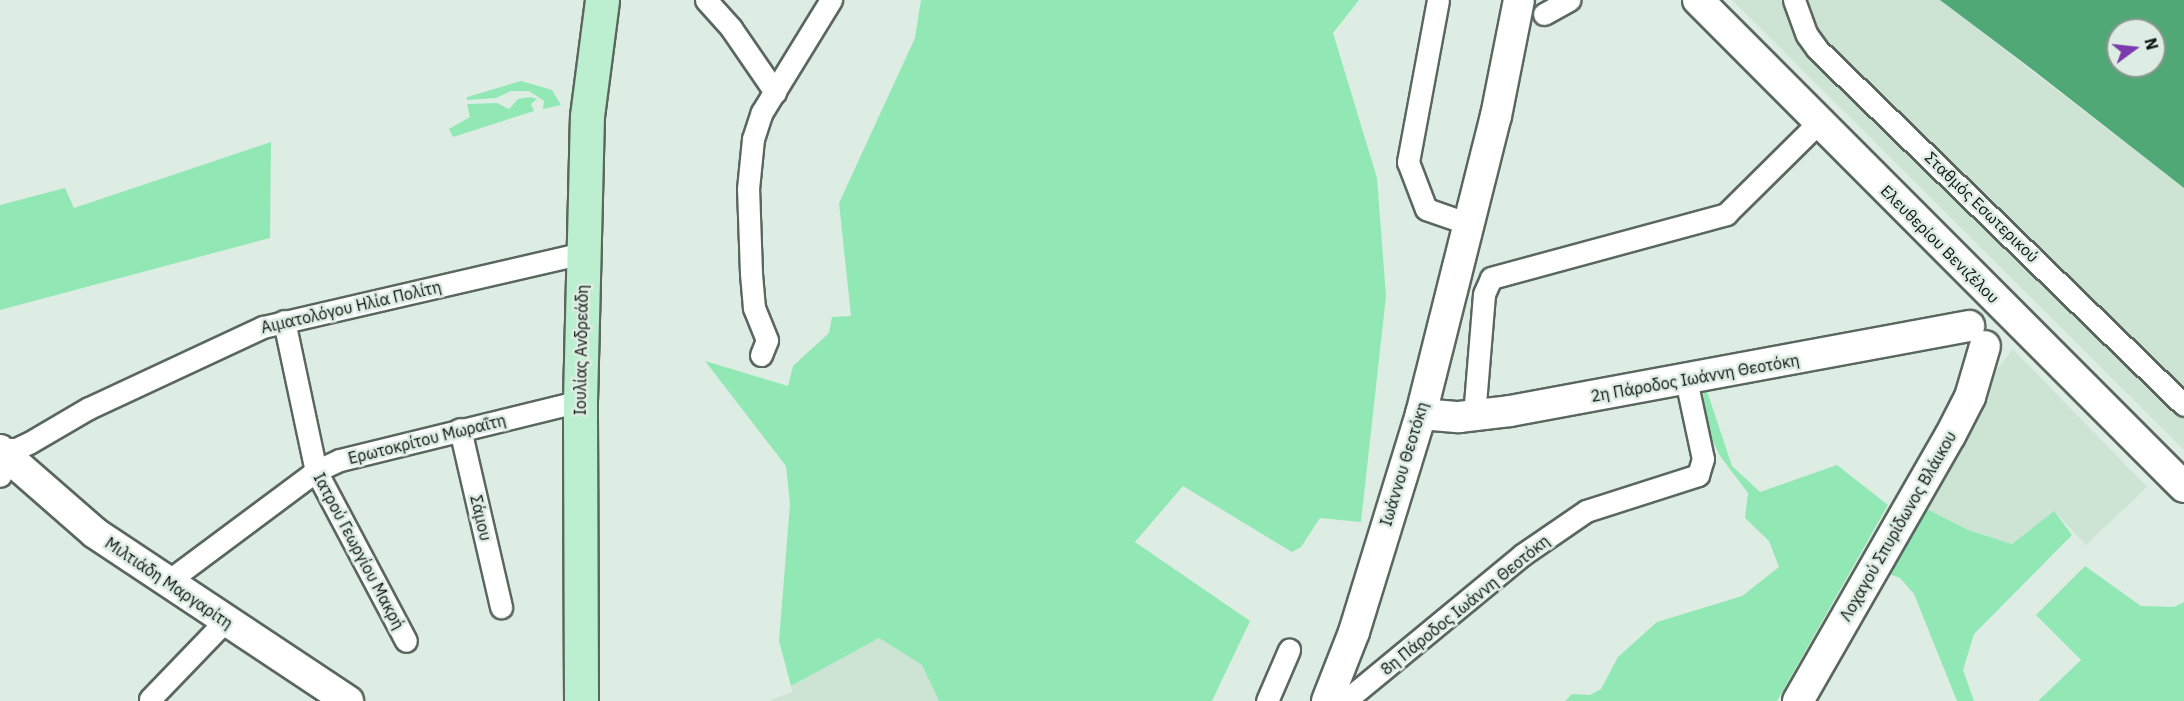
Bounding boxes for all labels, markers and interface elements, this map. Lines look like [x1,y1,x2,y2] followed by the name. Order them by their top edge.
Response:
[2106,18,2166,78] north arrow
[2140,36,2163,52] text: N
[1921,148,2043,266] street label: Σταθμός Εσωτερικού
[1877,181,2003,307] street label: Ελευθερίου Βενιζέλου
[259,277,443,337] street label: Αιματολόγου Ηλία Πολίτη
[570,284,592,416] street label: Ιουλίας Ανδρεάδη
[1589,350,1801,406] street label: 2η Πάροδος Ιωάννη Θεοτόκη
[1376,400,1432,528] street label: Ιωάννου Θεοτόκη
[346,410,508,468] street label: Ερωτοκρίτου Μωραΐτη
[1836,427,1960,625] street label: Λοχαγού Σπυρίδωνος Βλάικου
[310,470,408,632] street label: Ιατρού Γεωργίου Μακρή
[466,493,496,543] street label: Σάμου
[1377,531,1553,679] street label: 8η Πάροδος Ιωάννη Θεοτόκη
[101,533,237,633] street label: Μιλτιάδη Μαργαρίτη

